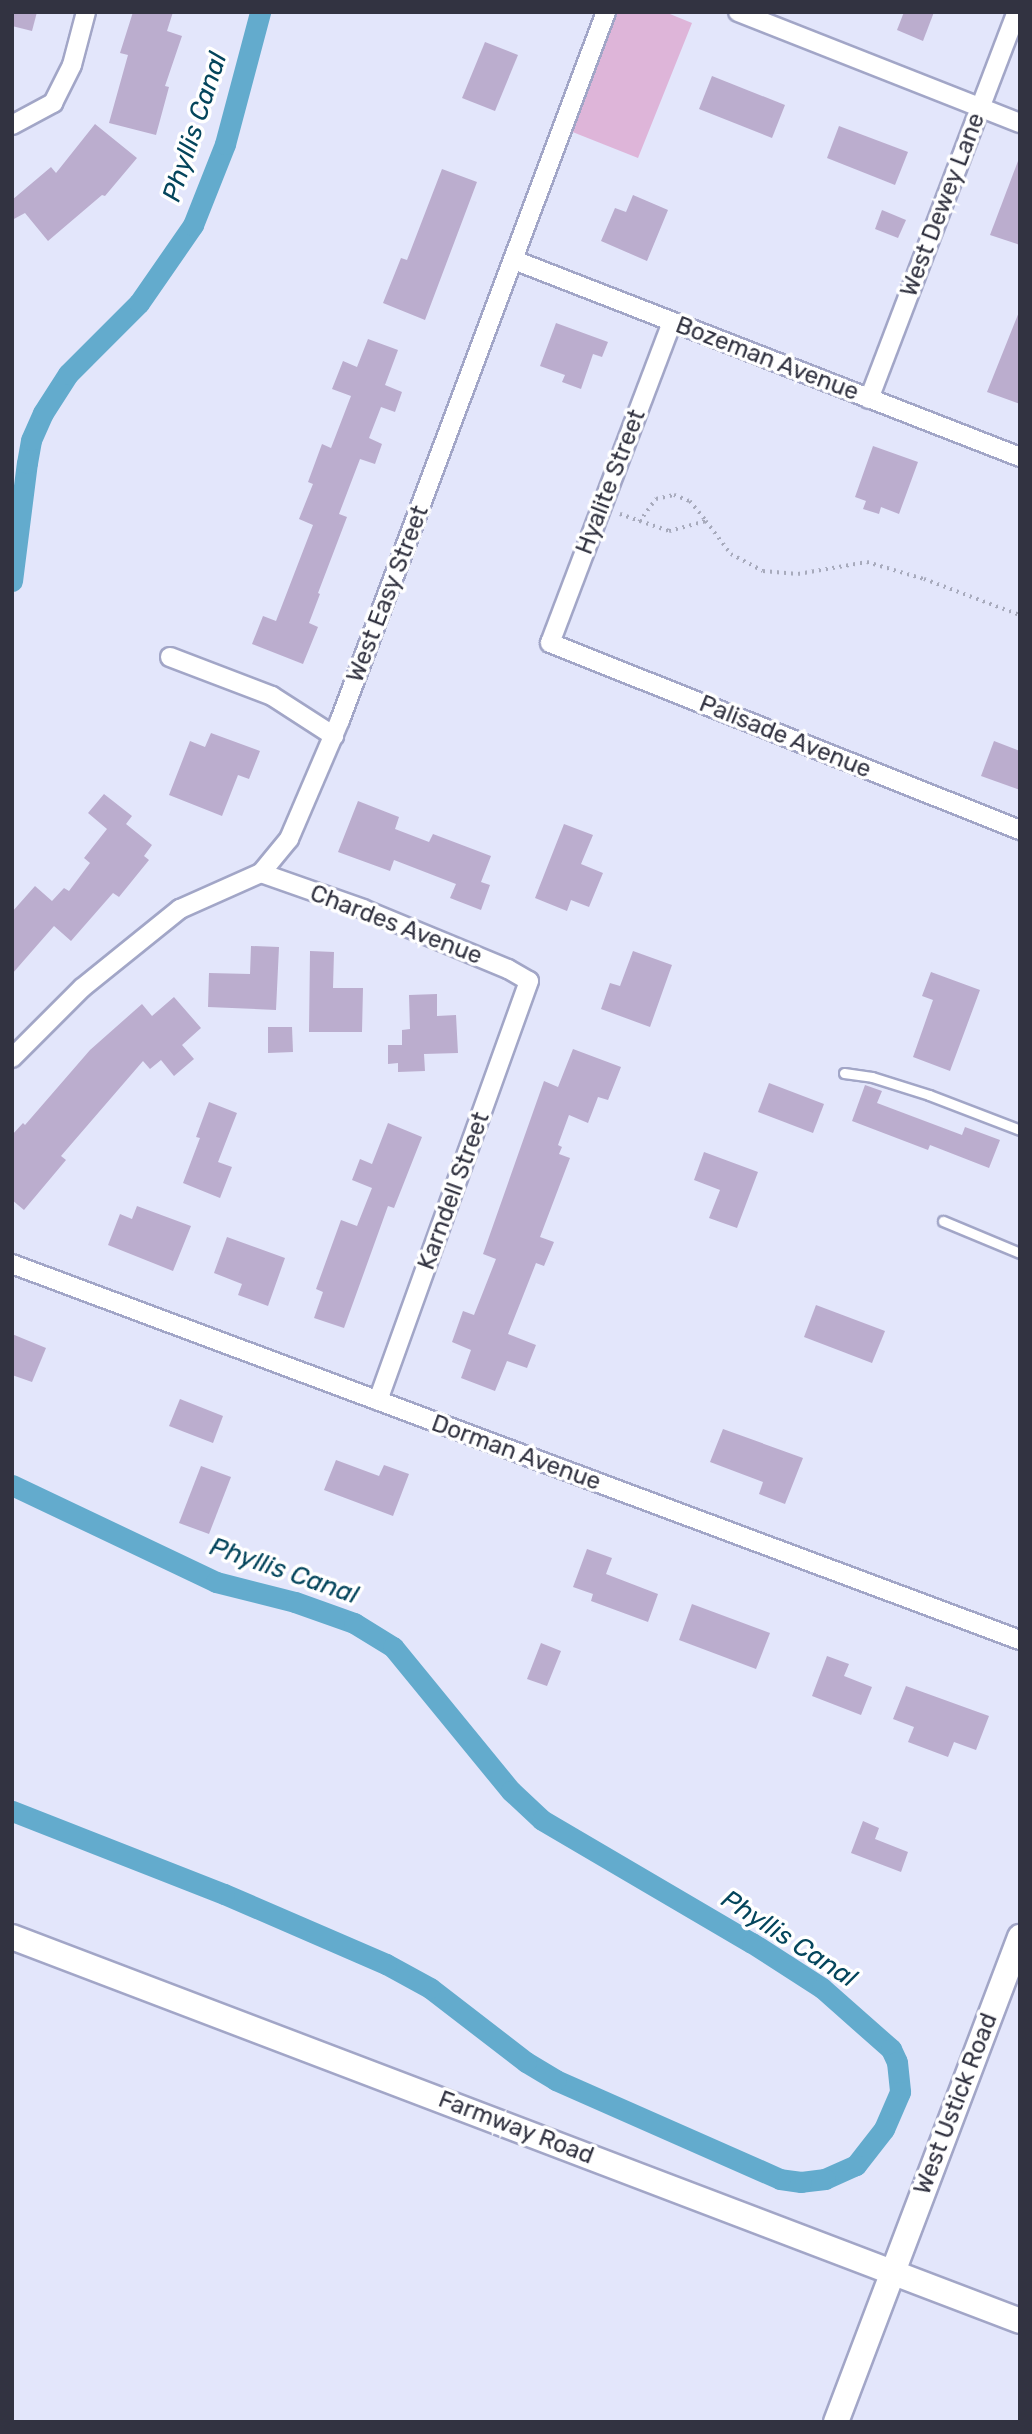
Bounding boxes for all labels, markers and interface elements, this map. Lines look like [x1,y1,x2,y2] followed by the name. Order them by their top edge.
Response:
[156,48,234,206] water label: Phyllis Canal
[895,109,991,301] street label: West Dewey Lane
[671,311,863,407] street label: Bozeman Avenue
[570,405,652,559] street label: Hyalite Street
[341,501,435,687] street label: West Easy Street
[695,689,875,785] street label: Palisade Avenue
[306,879,486,971] street label: Chardes Avenue
[412,1108,496,1274] street label: Karndell Street
[427,1409,605,1497] street label: Dorman Avenue
[206,1531,362,1611] water label: Phyllis Canal
[715,1884,863,1994] water label: Phyllis Canal
[908,2009,1004,2199] street label: West Ustick Road
[434,2085,598,2171] street label: Farmway Road

